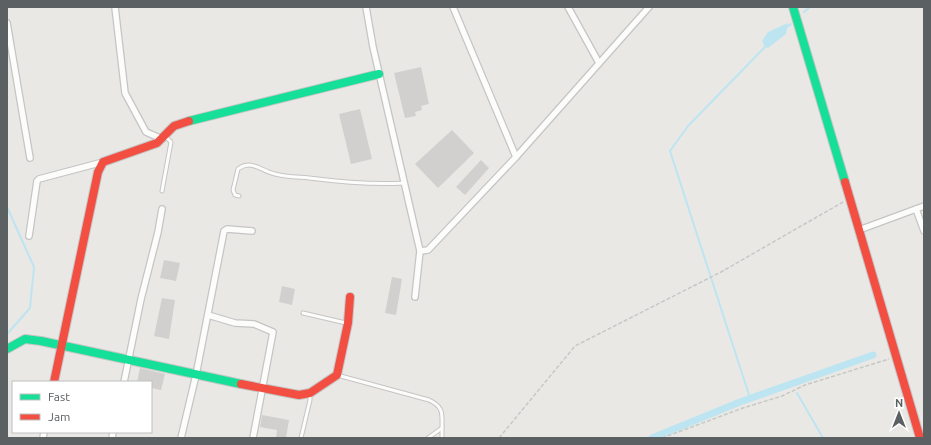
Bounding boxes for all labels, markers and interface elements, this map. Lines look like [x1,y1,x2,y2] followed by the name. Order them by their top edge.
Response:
[12,381,152,433] legend
[48,390,70,403] text: Fast
[879,393,919,433] north arrow
[895,397,903,409] text: N
[48,410,70,423] text: Jam

